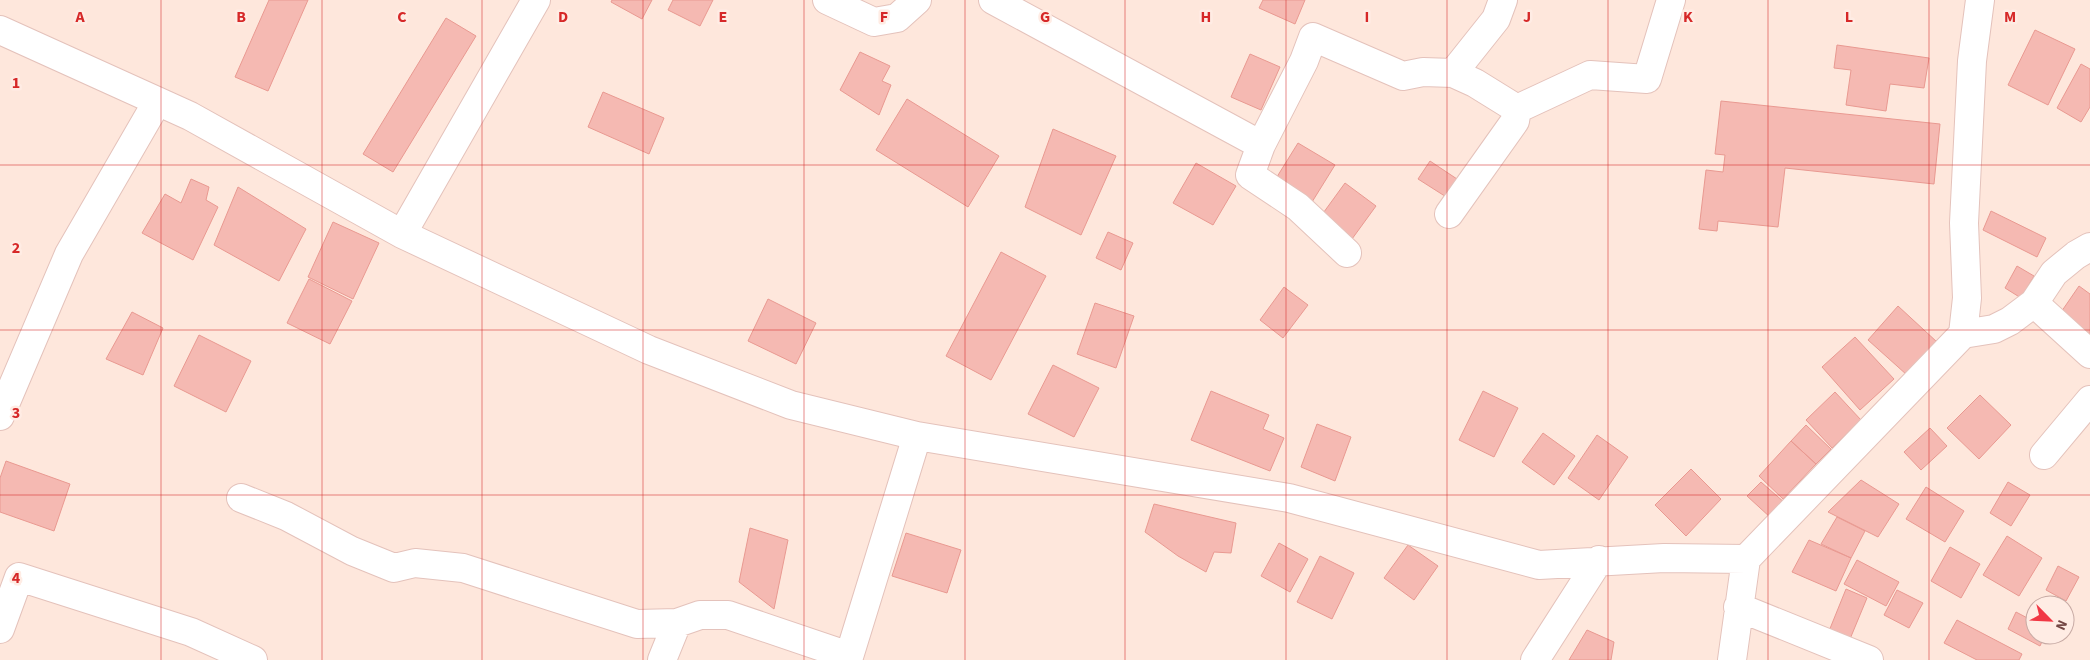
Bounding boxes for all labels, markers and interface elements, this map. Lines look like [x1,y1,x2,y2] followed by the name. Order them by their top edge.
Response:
[74,6,85,28] text: A
[236,6,246,28] text: B
[397,6,407,28] text: C
[558,6,568,28] text: D
[719,6,727,28] text: E
[880,6,888,28] text: F
[1040,6,1050,28] text: G
[1201,6,1211,28] text: H
[1365,6,1369,28] text: I
[1523,6,1531,28] text: J
[1683,6,1693,28] text: K
[1845,6,1853,28] text: L
[2004,6,2016,28] text: M
[12,72,20,94] text: 1
[12,237,20,259] text: 2
[12,402,20,424] text: 3
[12,567,21,589] text: 4
[2025,595,2075,645] north arrow
[2050,617,2072,633] text: N

